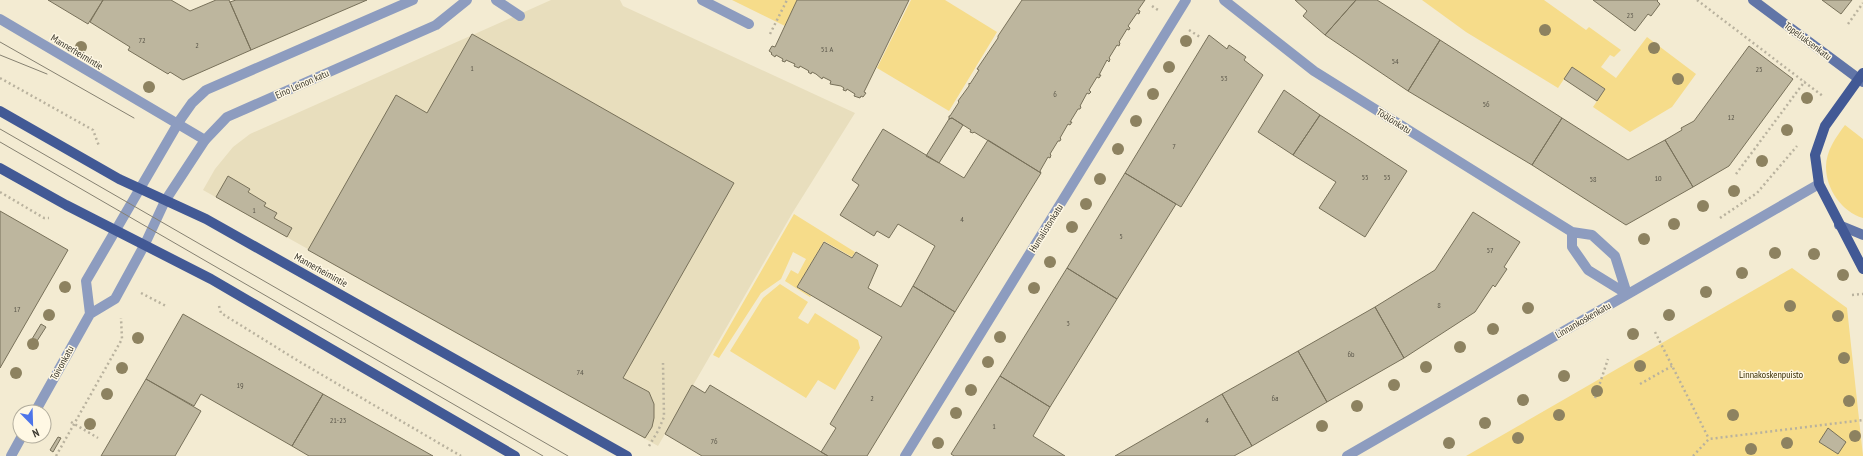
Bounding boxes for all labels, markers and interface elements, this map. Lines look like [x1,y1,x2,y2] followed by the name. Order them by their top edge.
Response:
[1626,10,1634,20] house number: 23
[1782,19,1834,63] street label: Topeliuksenkatu
[48,31,106,73] street label: Mannerheimintie
[138,35,146,45] house number: 72
[195,40,199,50] house number: 2
[821,44,833,54] house number: 51 A
[1391,56,1399,66] house number: 54
[470,63,474,73] house number: 1
[1755,64,1763,74] house number: 25
[273,66,331,102] street label: Eino Leinon katu
[1220,73,1228,83] house number: 53
[1053,89,1057,99] house number: 6
[1482,99,1490,109] house number: 56
[1374,105,1414,137] street label: Töölönkatu
[1727,112,1735,122] house number: 12
[1172,141,1176,151] house number: 7
[1361,172,1369,182] house number: 55
[1383,172,1391,182] house number: 55
[1654,173,1662,183] house number: 10
[1589,174,1597,184] house number: 58
[1026,201,1066,255] street label: Humalistonkatu
[252,205,256,215] house number: 1
[960,214,964,224] house number: 4
[1119,231,1123,241] house number: 5
[1486,245,1494,255] house number: 57
[292,250,350,290] street label: Mannerheimintie
[1553,299,1613,341] street label: Linnankoskenkatu
[1437,300,1441,310] house number: 8
[13,304,21,314] house number: 17
[1066,318,1070,328] house number: 3
[47,343,77,383] street label: Toivonkatu
[1347,349,1355,359] house number: 6b
[576,367,584,377] house number: 74
[1739,368,1803,381] park label: Linnakoskenpuisto
[236,380,244,390] house number: 19
[870,393,874,403] house number: 2
[1272,393,1278,403] house number: 6a
[12,404,52,444] north arrow
[330,415,347,425] house number: 21-23
[1205,415,1209,425] house number: 4
[992,421,996,431] house number: 1
[30,426,41,441] text: N
[710,436,718,446] house number: 76

